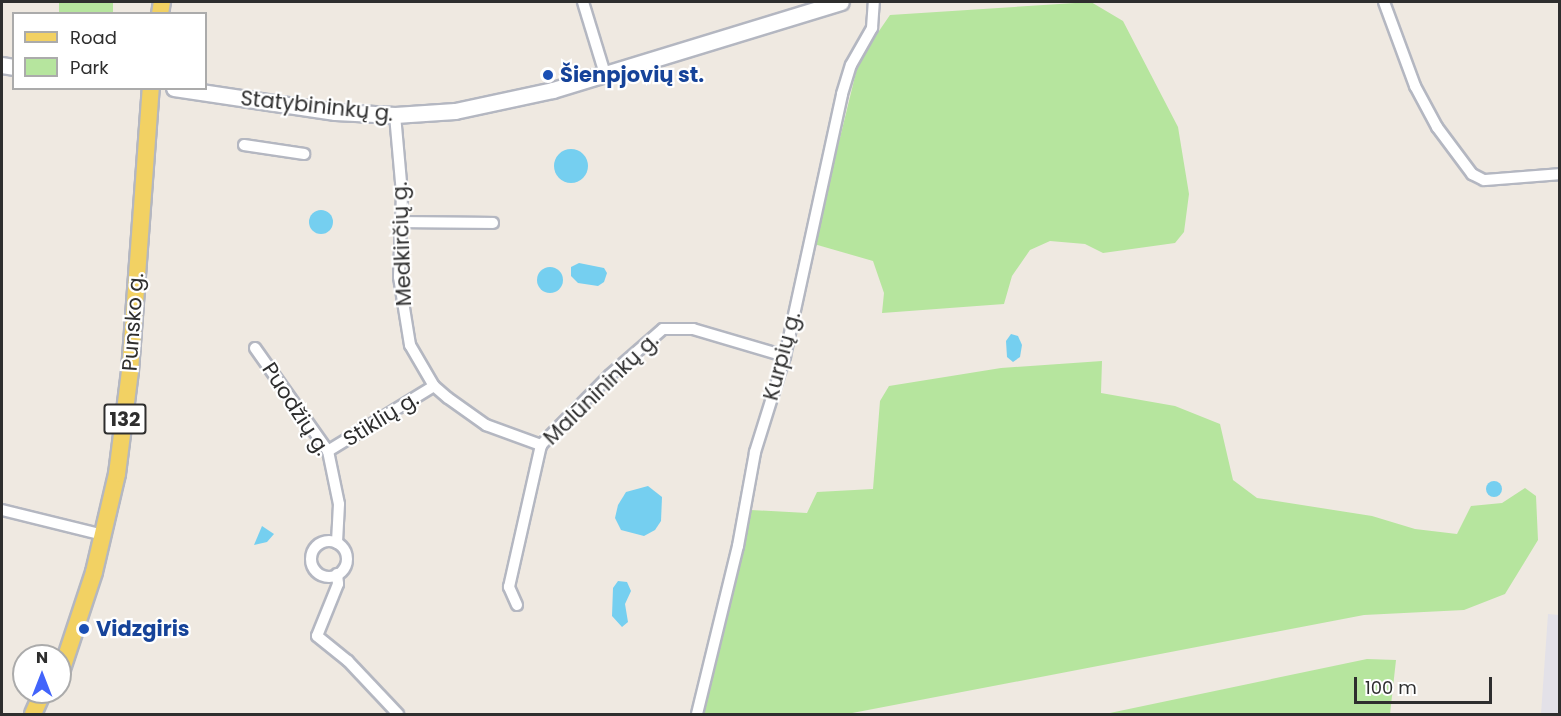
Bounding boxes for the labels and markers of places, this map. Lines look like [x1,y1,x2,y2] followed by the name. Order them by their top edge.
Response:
[560,62,704,88] place label: Šienpjovių st.
[541,68,555,82] marker: Šienpjovių st.
[96,616,190,642] place label: Vidzgiris
[77,622,91,636] marker: Vidzgiris

